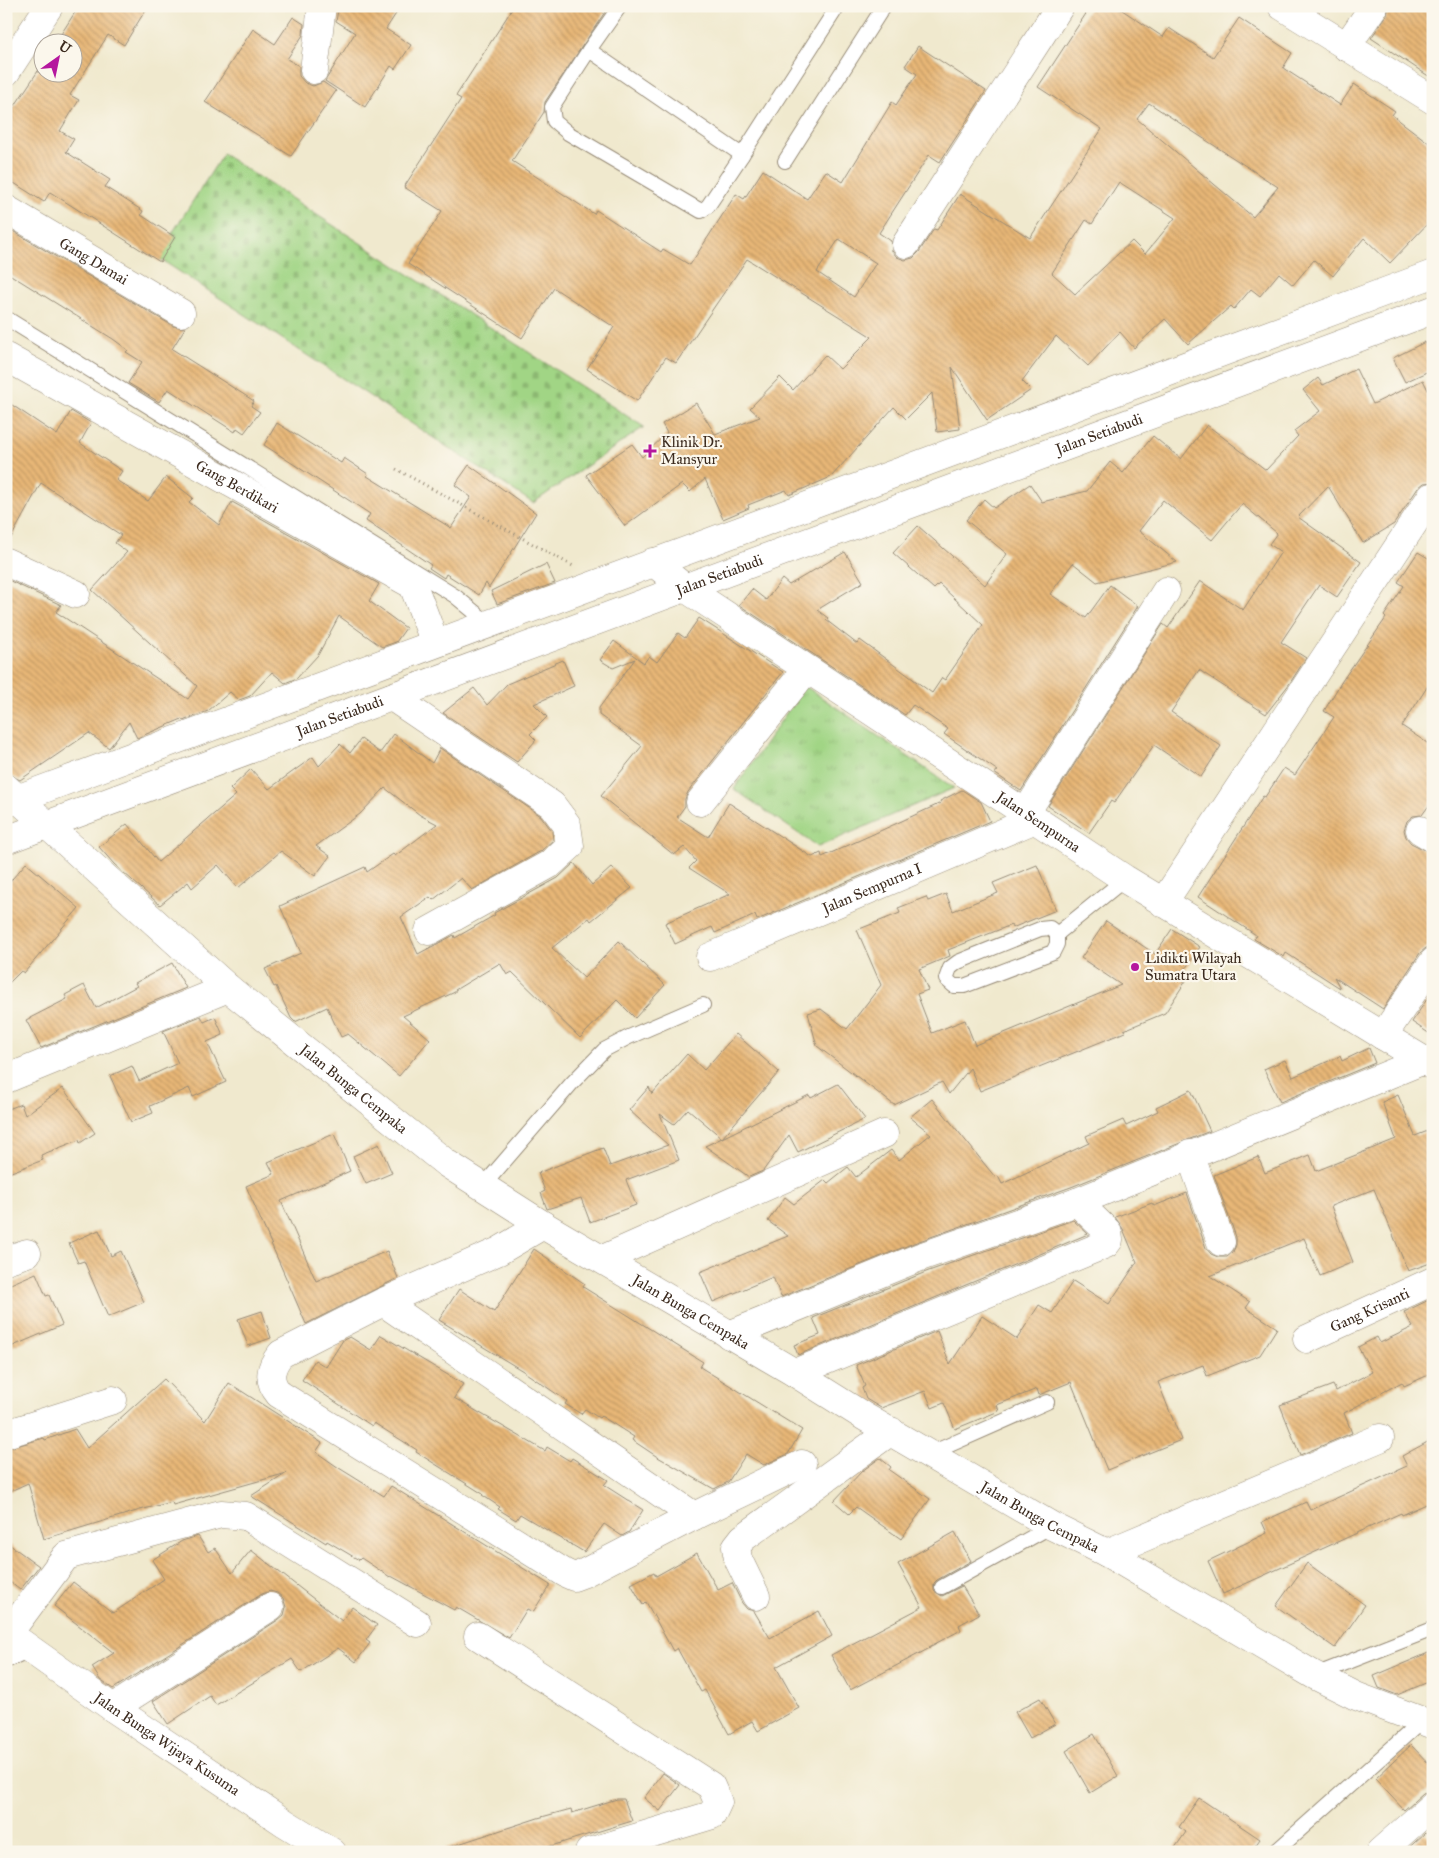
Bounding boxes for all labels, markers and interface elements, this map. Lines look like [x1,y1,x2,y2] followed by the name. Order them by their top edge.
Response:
[32,32,82,82] north arrow
[56,37,75,58] text: U
[56,234,131,288] street label: Gang Damai
[1051,410,1145,460] street label: Jalan Setiabudi
[661,433,723,468] place label: Klinik Dr. Mansyur
[643,444,657,458] marker: Klinik Dr. Mansyur
[193,456,282,517] street label: Gang Berdikari
[672,551,765,601] street label: Jalan Setiabudi
[292,692,386,742] street label: Jalan Setiabudi
[991,786,1084,856] street label: Jalan Sempurna
[818,859,925,919] street label: Jalan Sempurna I
[1145,949,1242,984] place label: Lidikti Wilayah Sumatra Utara
[1129,961,1141,973] marker: Lidikti Wilayah Sumatra Utara
[294,1039,412,1138] street label: Jalan Bunga Cempaka
[627,1269,753,1354] street label: Jalan Bunga Cempaka
[1327,1284,1412,1336] street label: Gang Krisanti
[975,1476,1103,1557] street label: Jalan Bunga Cempaka
[88,1687,244,1800] street label: Jalan Bunga Wijaya Kusuma

